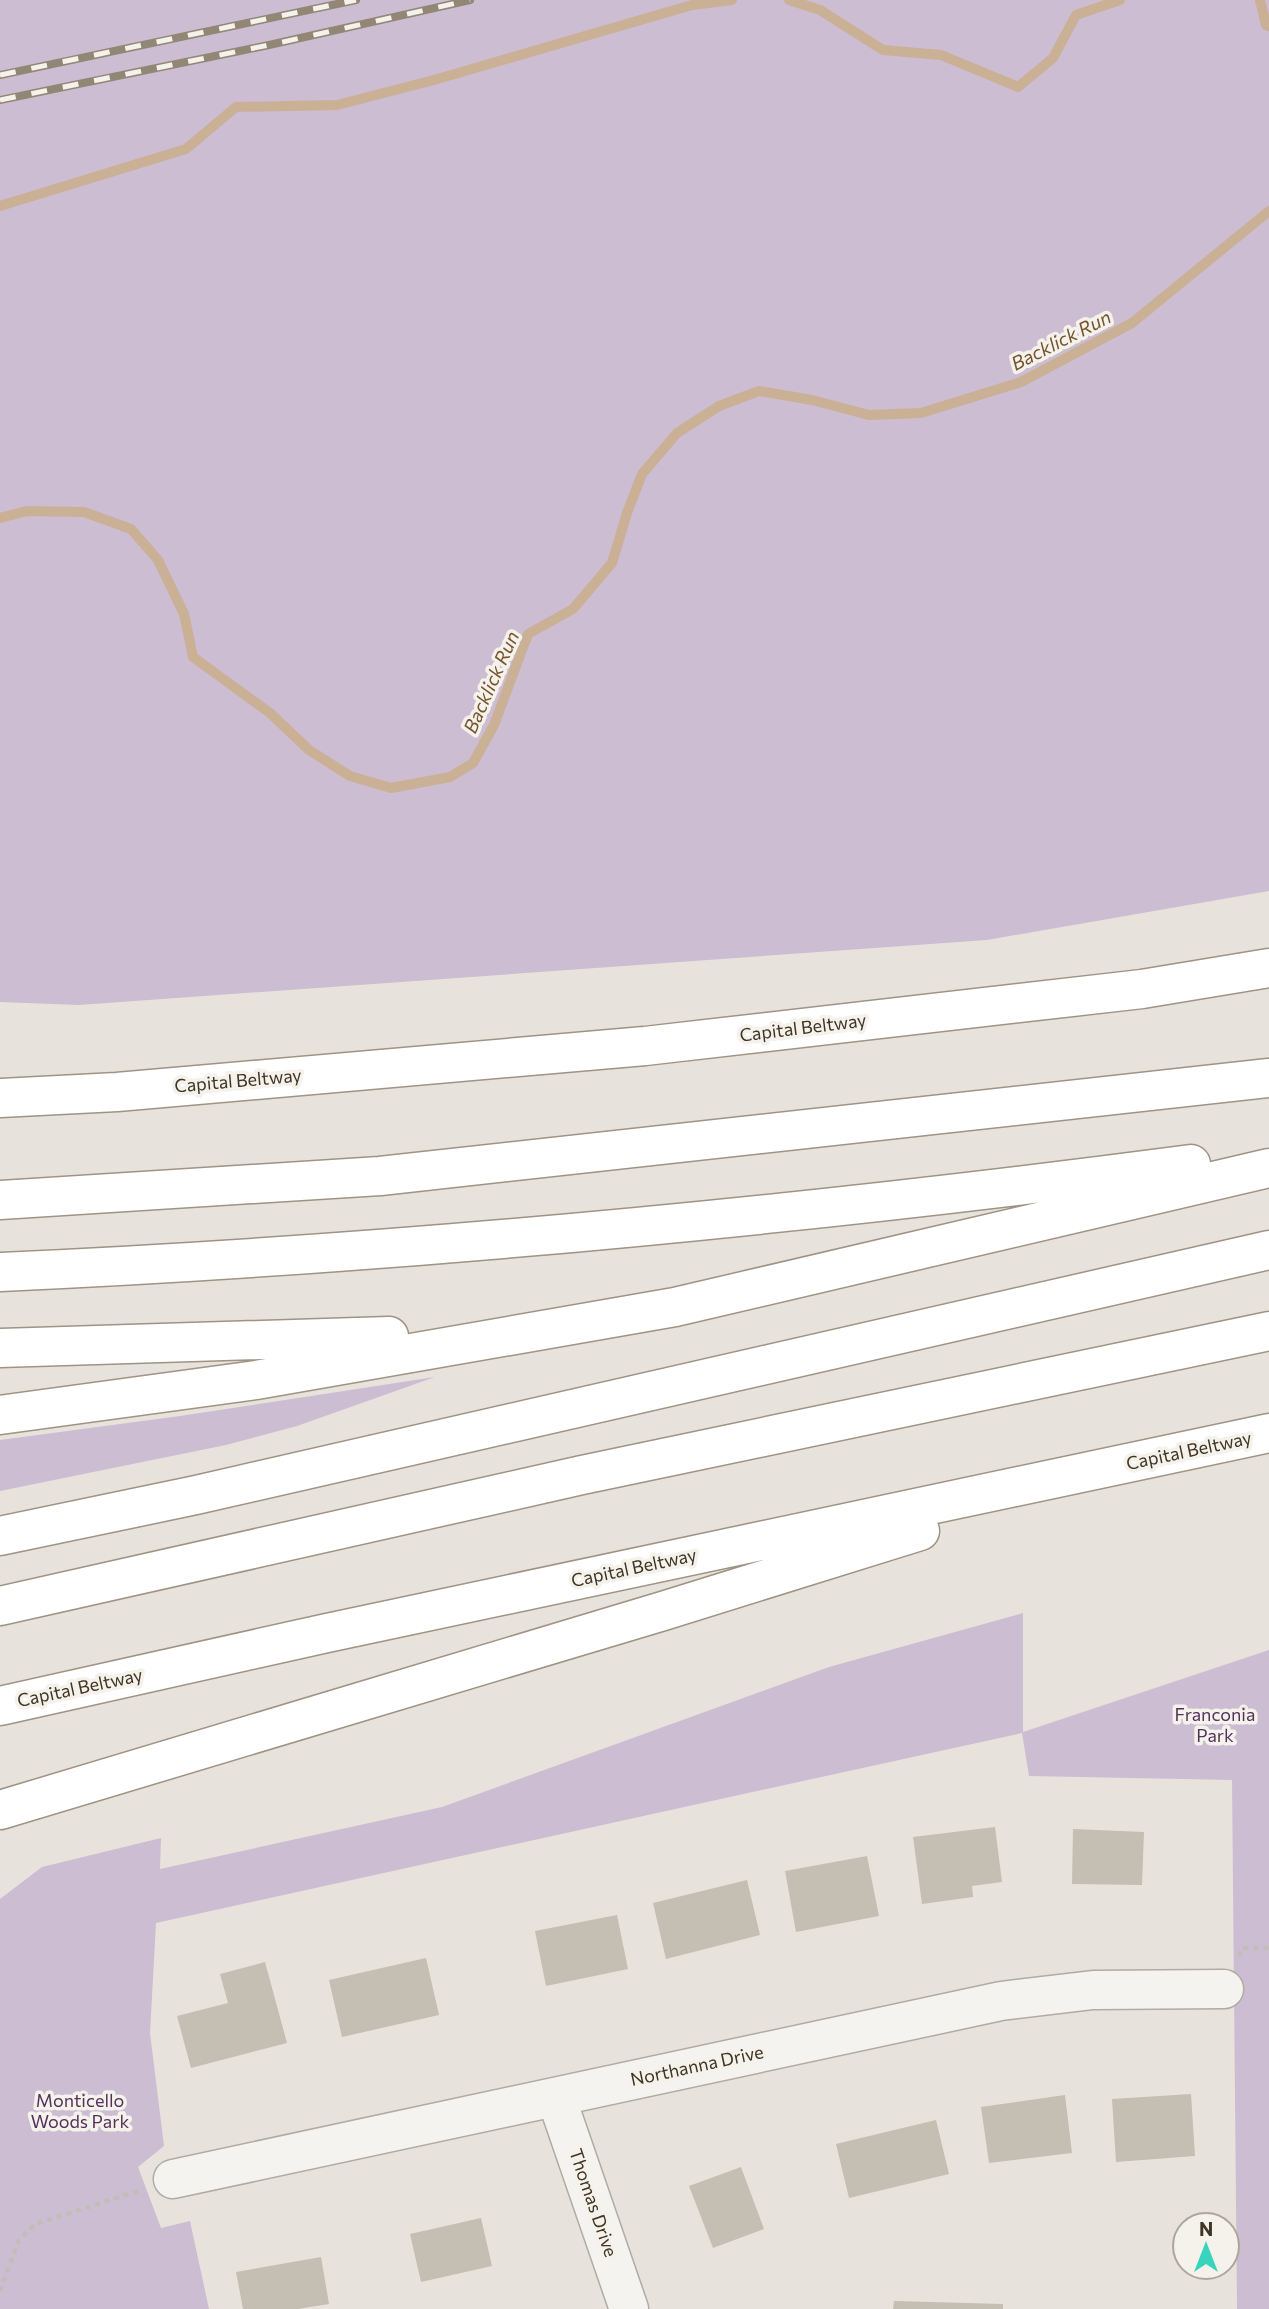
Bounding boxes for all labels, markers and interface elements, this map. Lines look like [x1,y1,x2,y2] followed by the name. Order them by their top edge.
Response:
[1007,305,1115,375] water label: Backlick Run
[458,627,523,736] water label: Backlick Run
[738,1008,868,1046] street label: Capital Beltway
[173,1063,302,1097] street label: Capital Beltway
[1124,1426,1254,1474] street label: Capital Beltway
[569,1543,699,1591] street label: Capital Beltway
[15,1663,145,1711] street label: Capital Beltway
[1175,1703,1255,1746] park label: Franconia Park
[628,2040,765,2090] street label: Northanna Drive
[31,2089,129,2132] park label: Monticello Woods Park
[565,2146,623,2260] street label: Thomas Drive
[1171,2211,1241,2281] north arrow
[1199,2217,1213,2240] text: N

